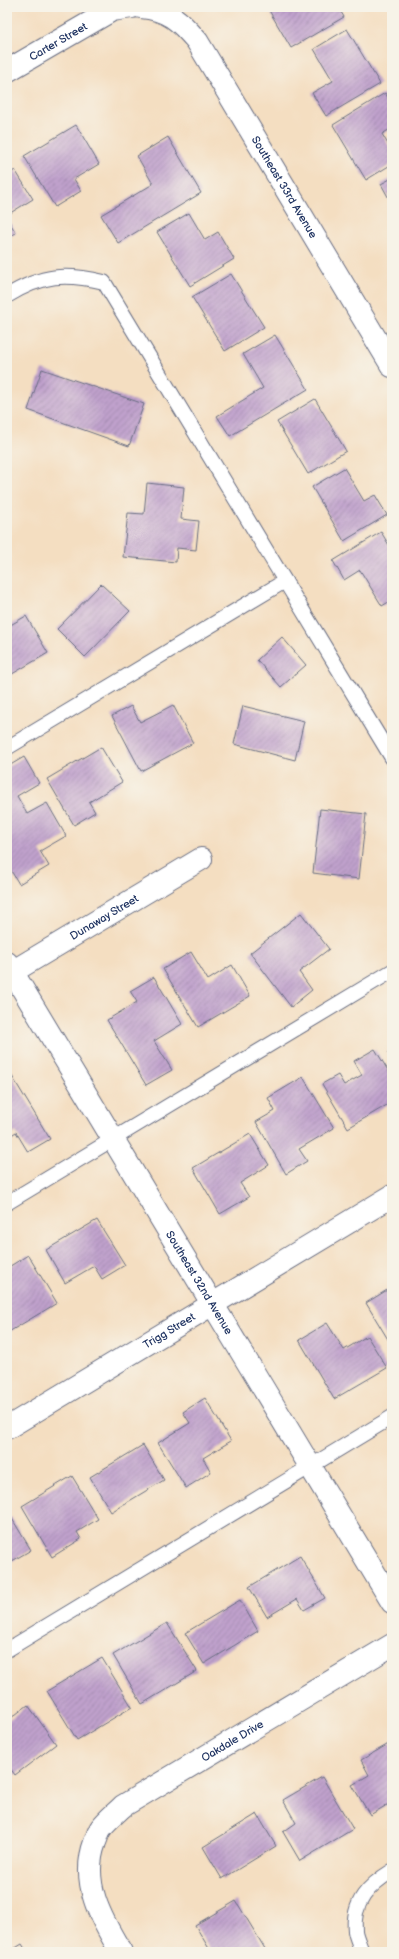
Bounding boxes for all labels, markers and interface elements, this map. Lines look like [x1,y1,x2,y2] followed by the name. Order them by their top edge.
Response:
[27,20,90,64] street label: Carter Street
[249,134,320,241] street label: Southeast 33rd Avenue
[68,892,141,943] street label: Dunaway Street
[163,1229,236,1337] street label: Southeast 32nd Avenue
[141,1310,198,1352] street label: Trigg Street
[199,1717,266,1765] street label: Oakdale Drive

